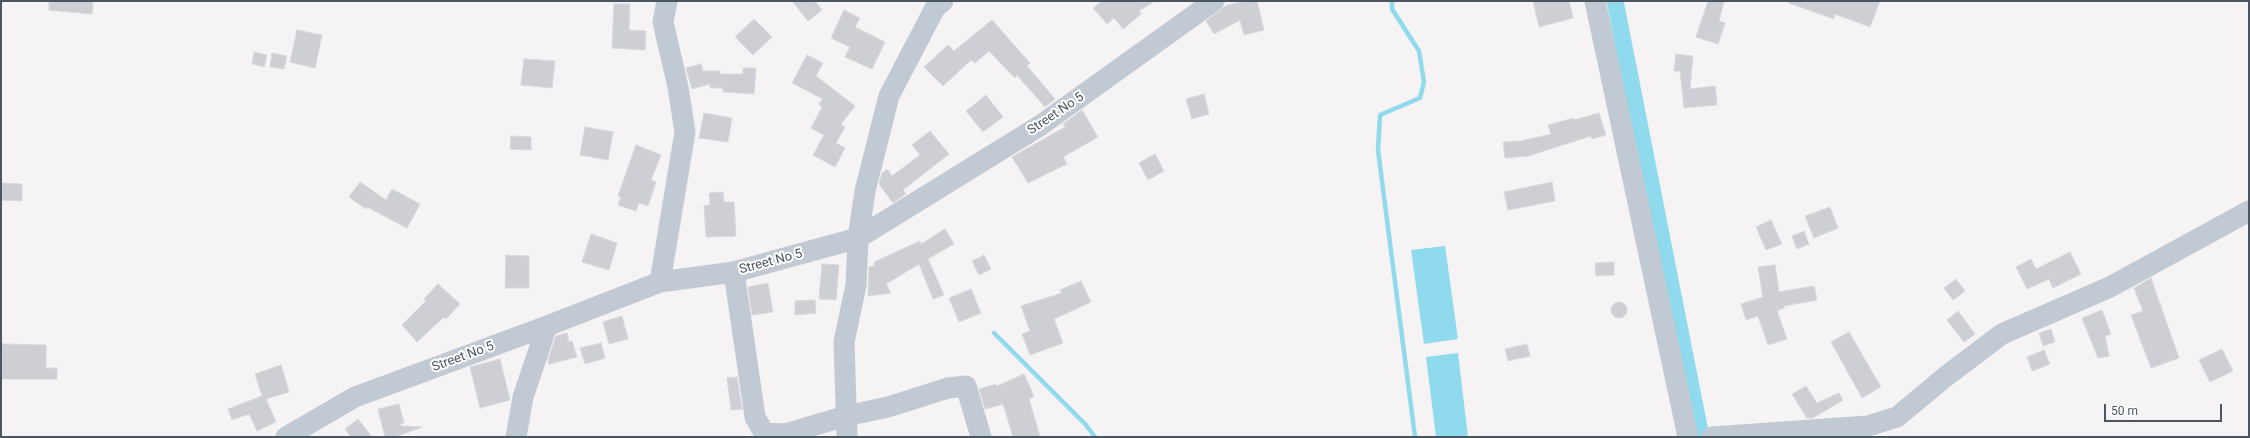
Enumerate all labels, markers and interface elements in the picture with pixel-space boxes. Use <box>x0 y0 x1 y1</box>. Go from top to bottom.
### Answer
street label: Street No 5 <box>1025 89 1087 139</box>
street label: Street No 5 <box>738 246 804 278</box>
street label: Street No 5 <box>430 339 496 375</box>
scale bar <box>2106 396 2224 422</box>
text: 50 m <box>2111 404 2138 418</box>

